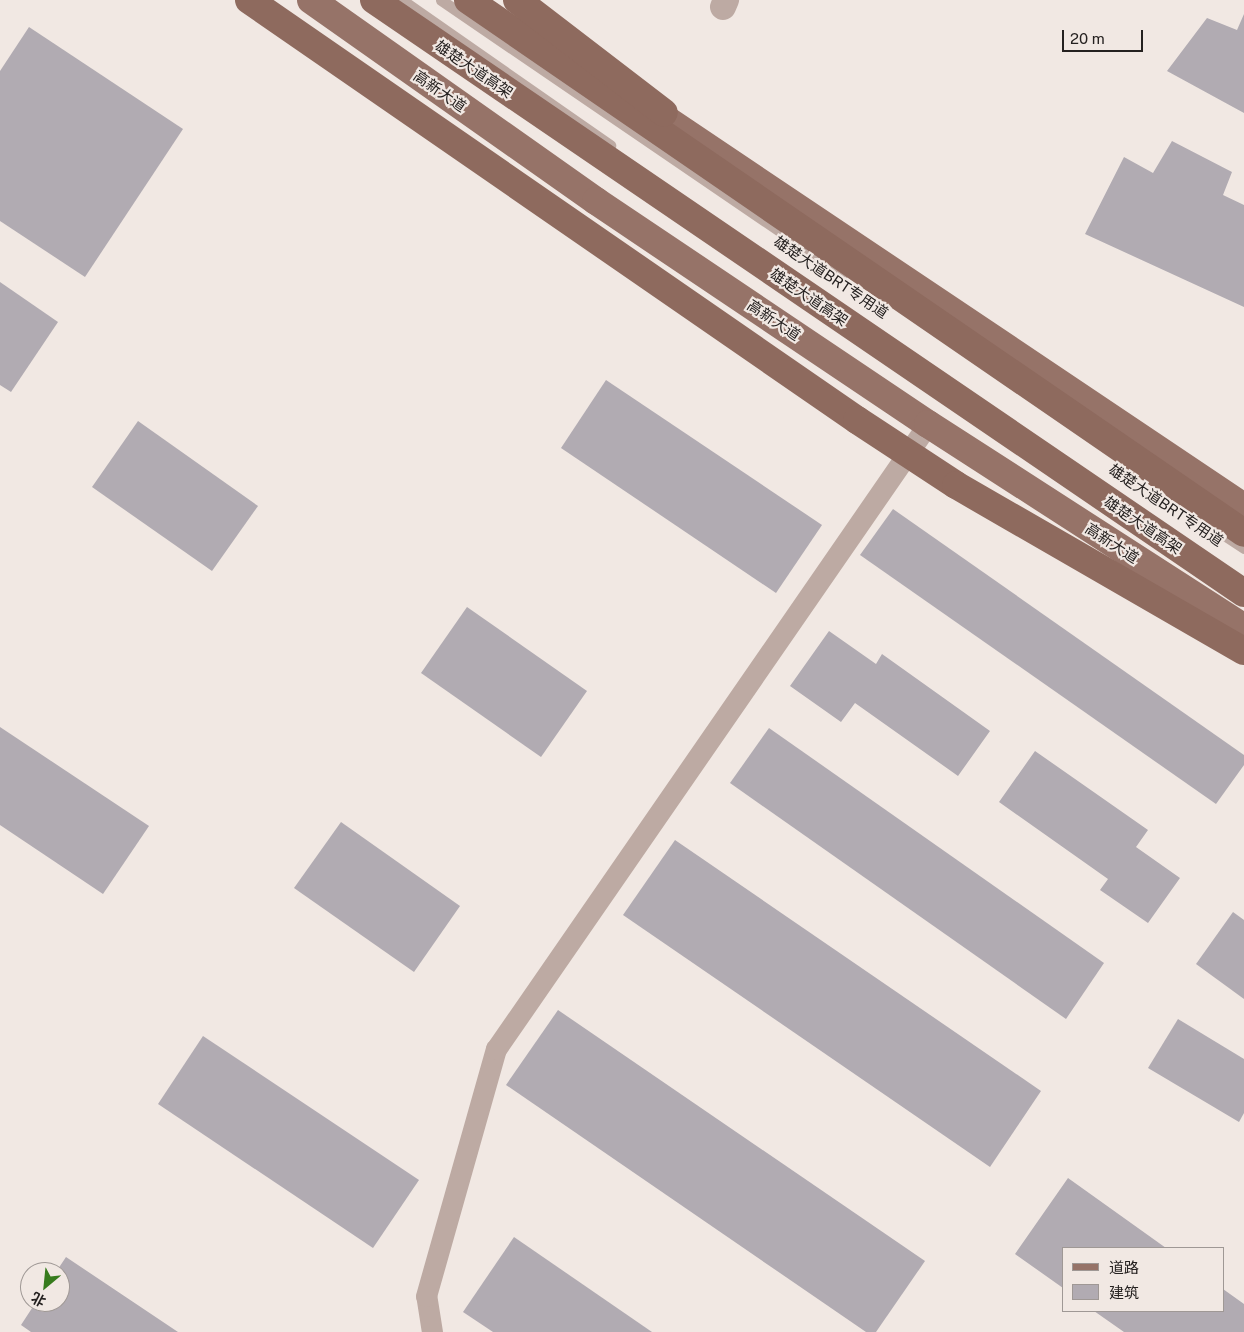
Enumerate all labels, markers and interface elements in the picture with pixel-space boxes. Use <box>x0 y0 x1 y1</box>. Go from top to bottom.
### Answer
scale bar <box>1064 20 1145 52</box>
text: 20 m <box>1070 30 1105 47</box>
street label: 雄楚大道高架 <box>432 36 516 102</box>
street label: 高新大道 <box>410 66 470 116</box>
street label: 雄楚大道BRT专用道 <box>770 232 892 322</box>
street label: 雄楚大道高架 <box>767 264 851 330</box>
street label: 高新大道 <box>744 296 804 344</box>
street label: 雄楚大道BRT专用道 <box>1105 460 1227 550</box>
street label: 雄楚大道高架 <box>1101 492 1185 558</box>
street label: 高新大道 <box>1082 519 1142 567</box>
legend <box>1062 1247 1224 1312</box>
text: 道路 <box>1109 1259 1139 1276</box>
north arrow <box>20 1262 70 1312</box>
text: 建筑 <box>1109 1284 1139 1301</box>
text: 北 <box>28 1289 48 1310</box>

